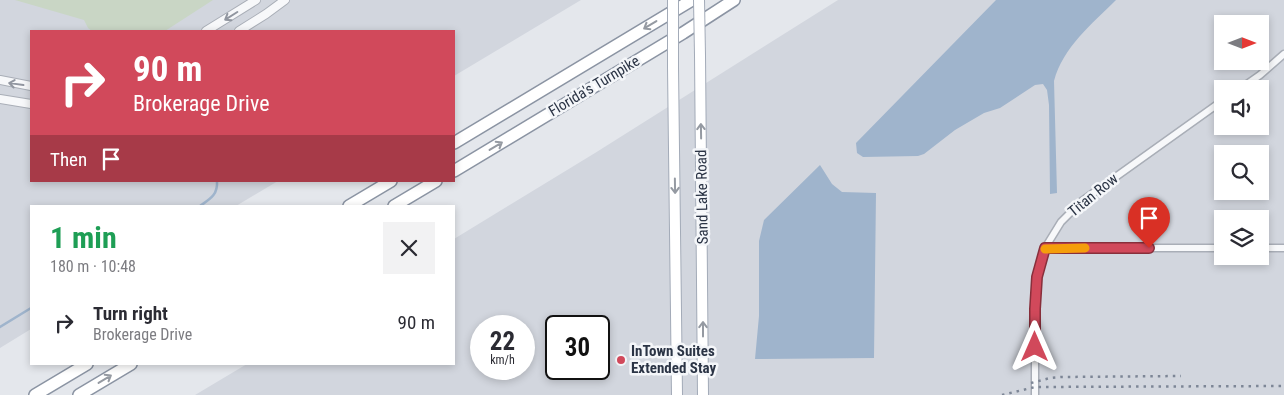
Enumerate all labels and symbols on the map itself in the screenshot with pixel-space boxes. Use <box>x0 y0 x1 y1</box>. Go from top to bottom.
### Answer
one-way arrow <box>224 10 238 21</box>
north arrow <box>1214 15 1269 70</box>
one-way arrow <box>644 21 658 31</box>
street label: Florida's Turnpike <box>545 52 643 120</box>
one-way arrow <box>8 78 24 88</box>
one-way arrow <box>696 124 706 140</box>
one-way arrow <box>488 140 502 150</box>
street label: Sand Lake Road <box>692 150 712 244</box>
street label: Titan Row <box>1064 169 1122 221</box>
one-way arrow <box>670 177 680 193</box>
pin <box>1128 197 1170 248</box>
speed limit sign: 30 <box>545 315 610 380</box>
position arrow <box>1008 320 1060 372</box>
one-way arrow <box>698 321 708 338</box>
place label: InTown Suites Extended Stay <box>631 342 716 377</box>
marker: InTown Suites Extended Stay <box>615 354 627 366</box>
one-way arrow <box>98 374 112 384</box>

